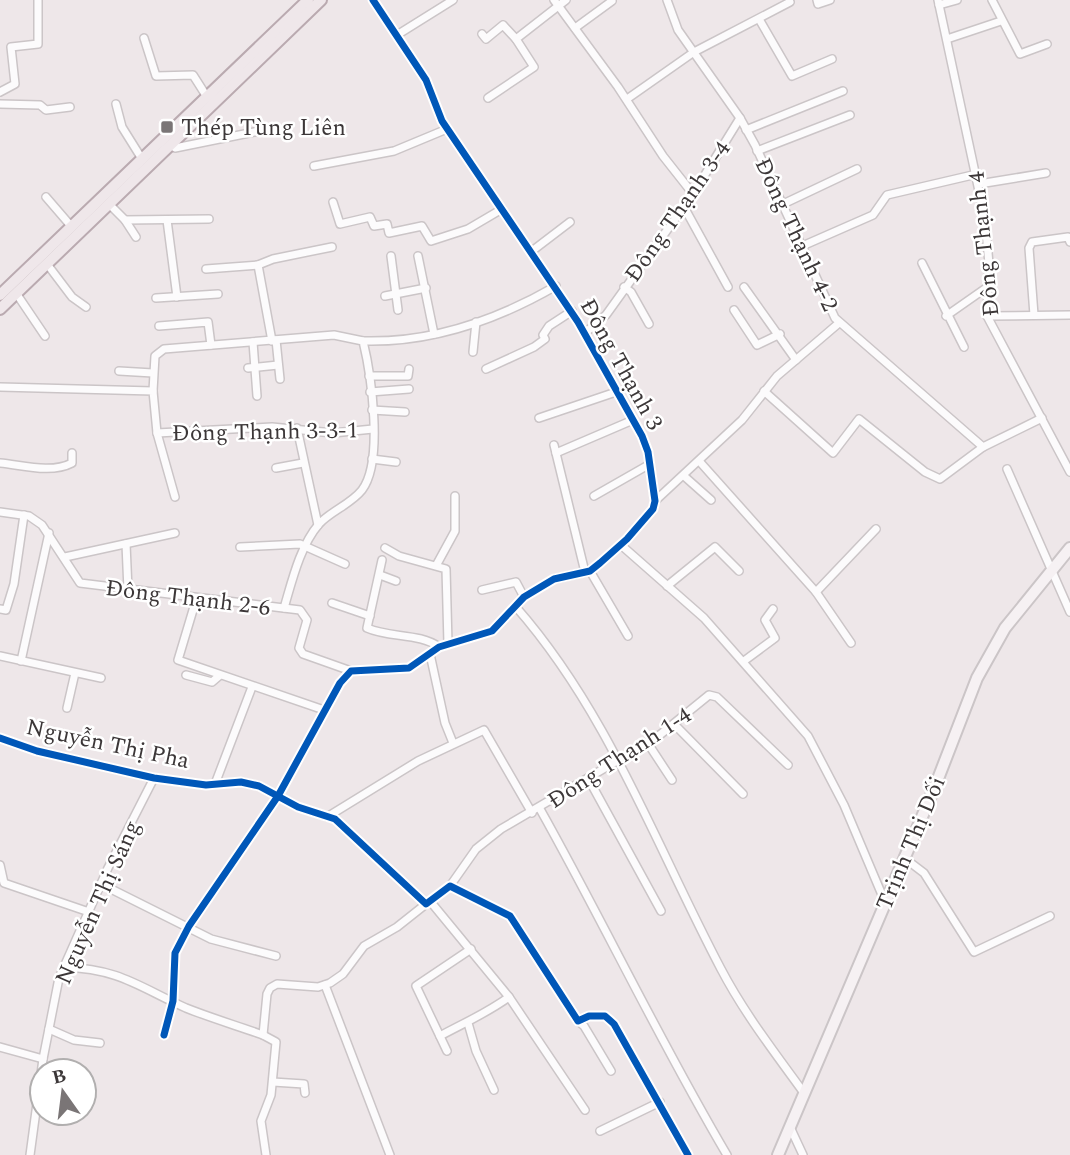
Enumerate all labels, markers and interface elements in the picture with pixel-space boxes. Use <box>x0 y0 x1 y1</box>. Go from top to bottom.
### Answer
place label: Thép Tùng Liên <box>181 111 346 146</box>
marker: Thép Tùng Liên <box>159 119 175 135</box>
street label: Đông Thạnh 3-4 <box>616 133 740 290</box>
street label: Đông Thạnh 4-2 <box>745 152 847 317</box>
street label: Đông Thạnh 4 <box>959 169 1010 318</box>
street label: Đông Thạnh 3 <box>570 292 671 437</box>
street label: Đông Thạnh 3-3-1 <box>172 413 358 452</box>
street label: Đông Thạnh 2-6 <box>103 571 272 626</box>
street label: Đông Thạnh 1-4 <box>541 698 699 818</box>
street label: Nguyễn Thị Pha <box>23 710 193 779</box>
street label: Trịnh Thị Dối <box>867 771 955 916</box>
street label: Nguyễn Thị Sáng <box>46 815 150 990</box>
north arrow <box>28 1057 98 1127</box>
text: B <box>49 1061 69 1093</box>

